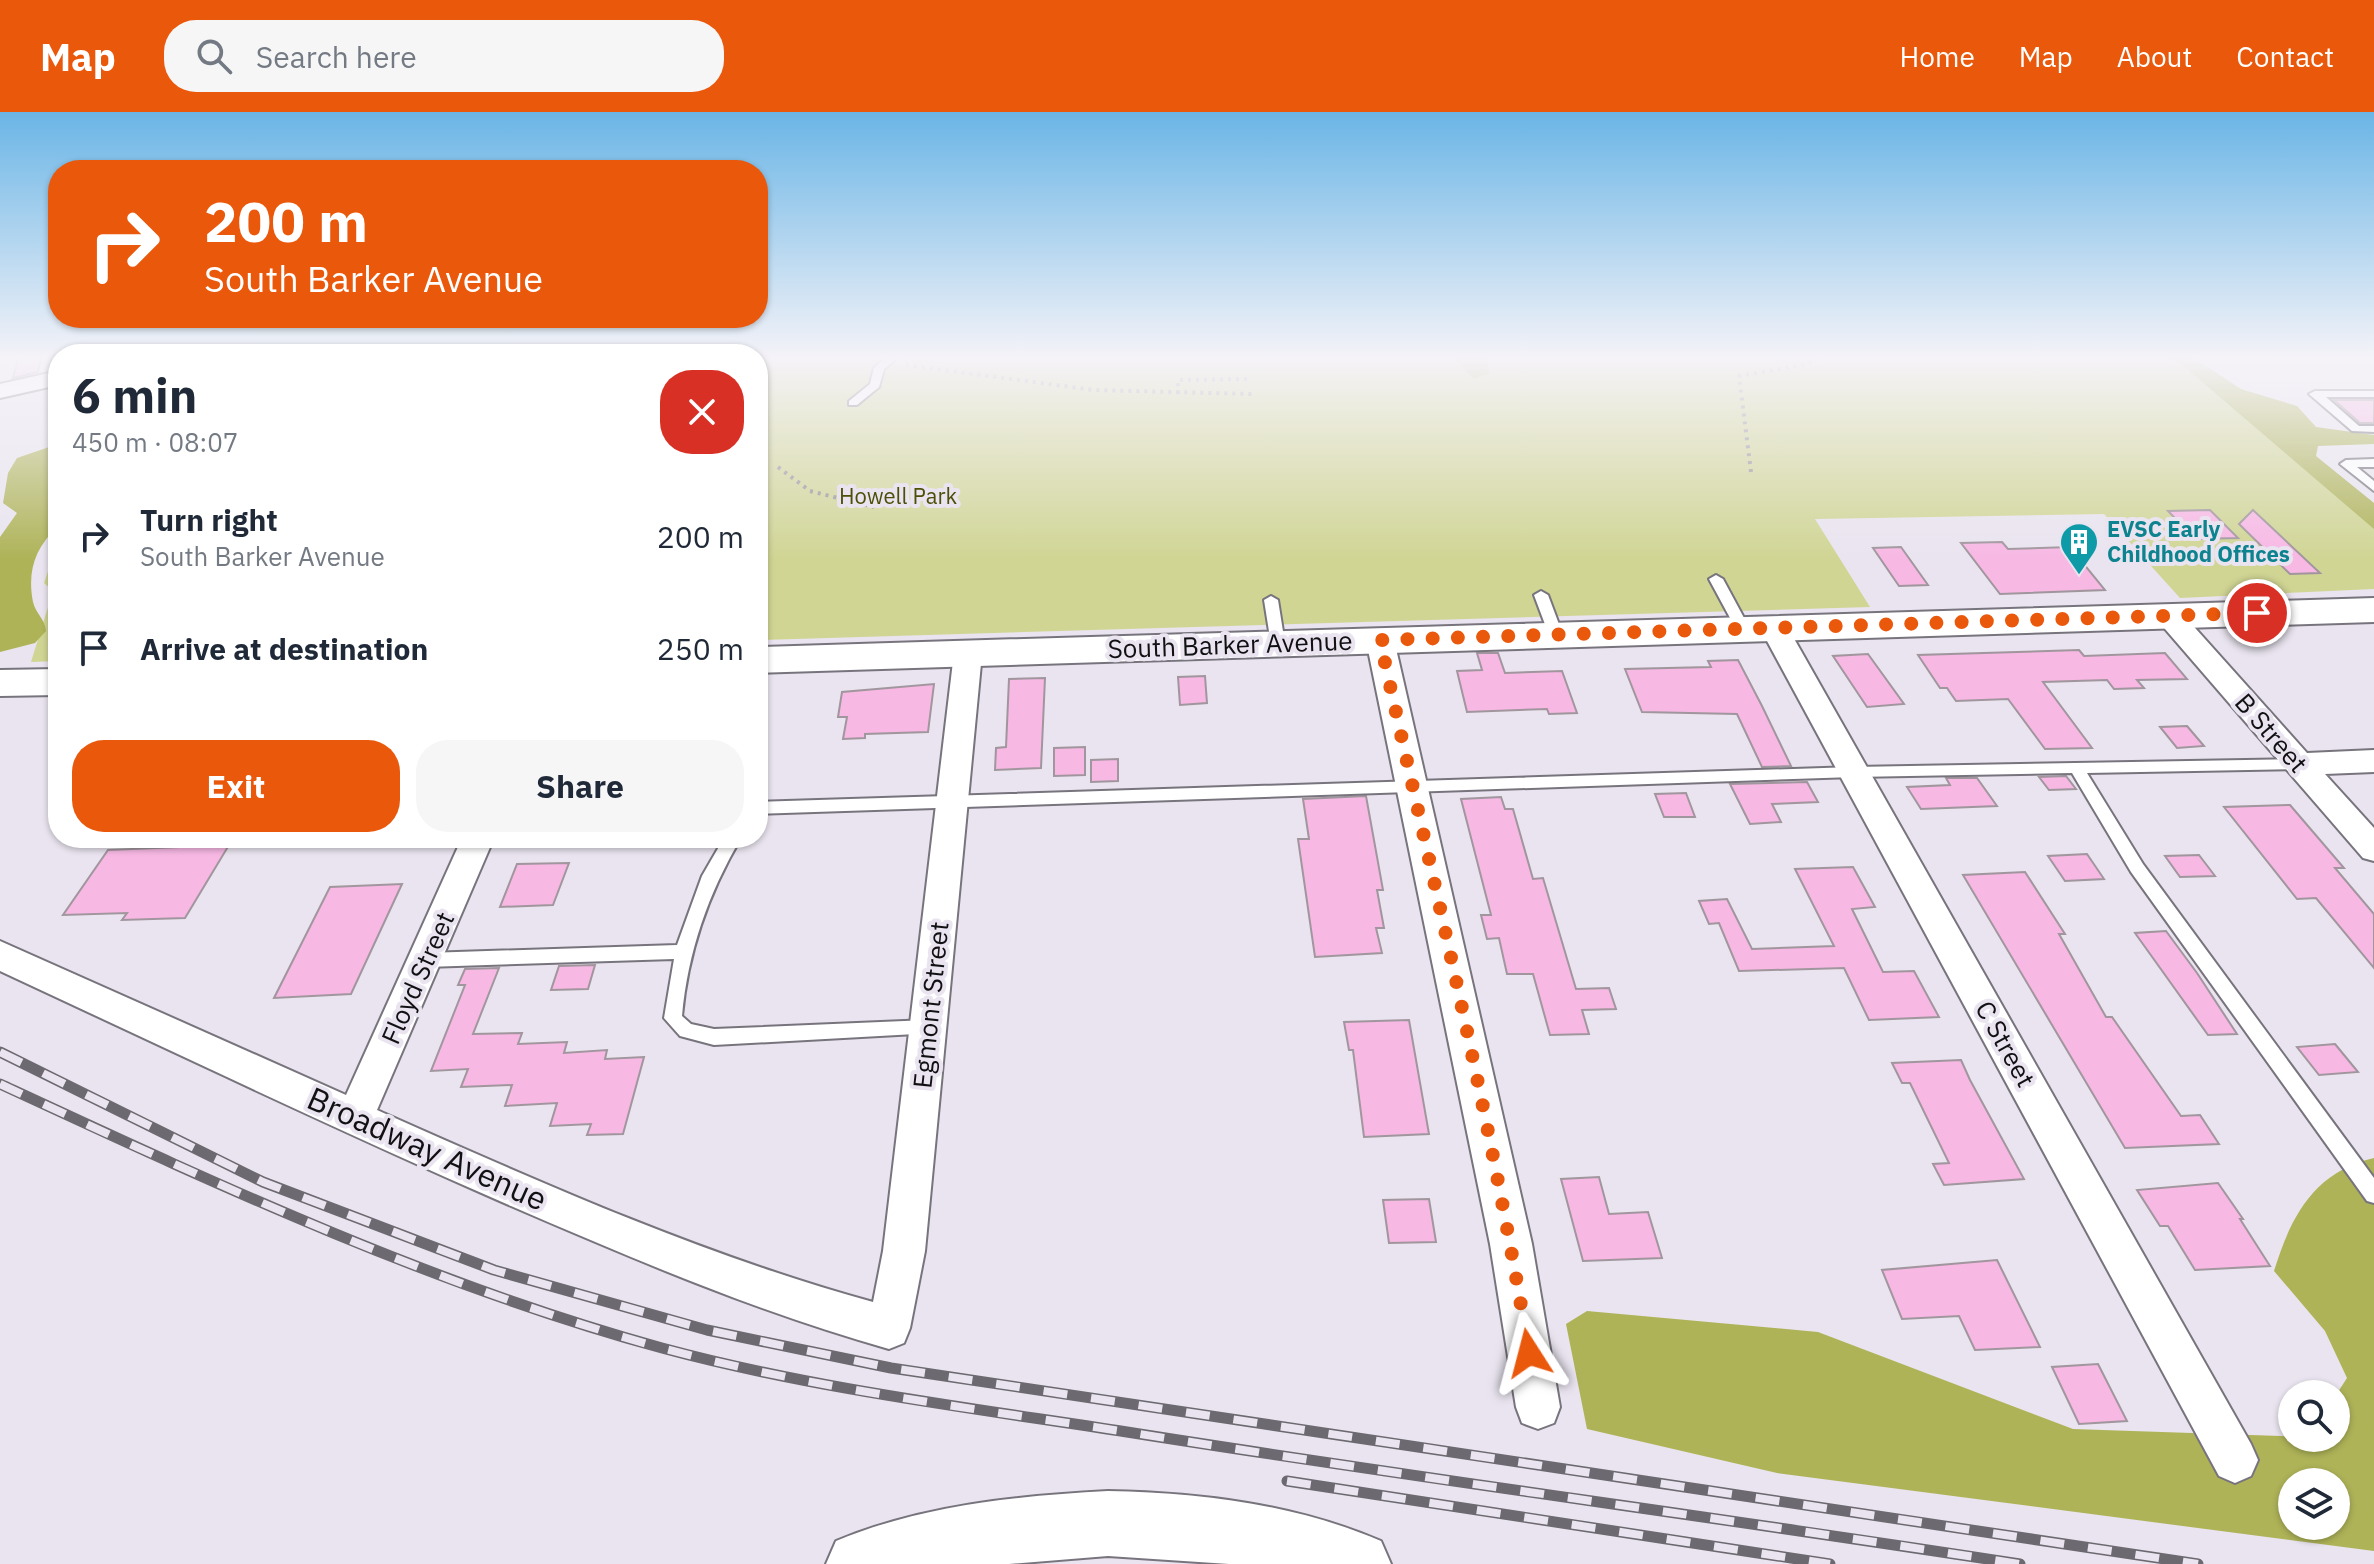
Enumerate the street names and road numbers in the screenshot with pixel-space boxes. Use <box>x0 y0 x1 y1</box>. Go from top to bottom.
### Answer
street label: South Barker Avenue <box>1107 623 1353 665</box>
street label: B Street <box>2228 686 2316 779</box>
street label: Floyd Street <box>373 906 461 1049</box>
street label: Egmont Street <box>904 920 956 1090</box>
street label: C Street <box>1968 994 2043 1093</box>
street label: Broadway Avenue <box>301 1077 554 1220</box>

